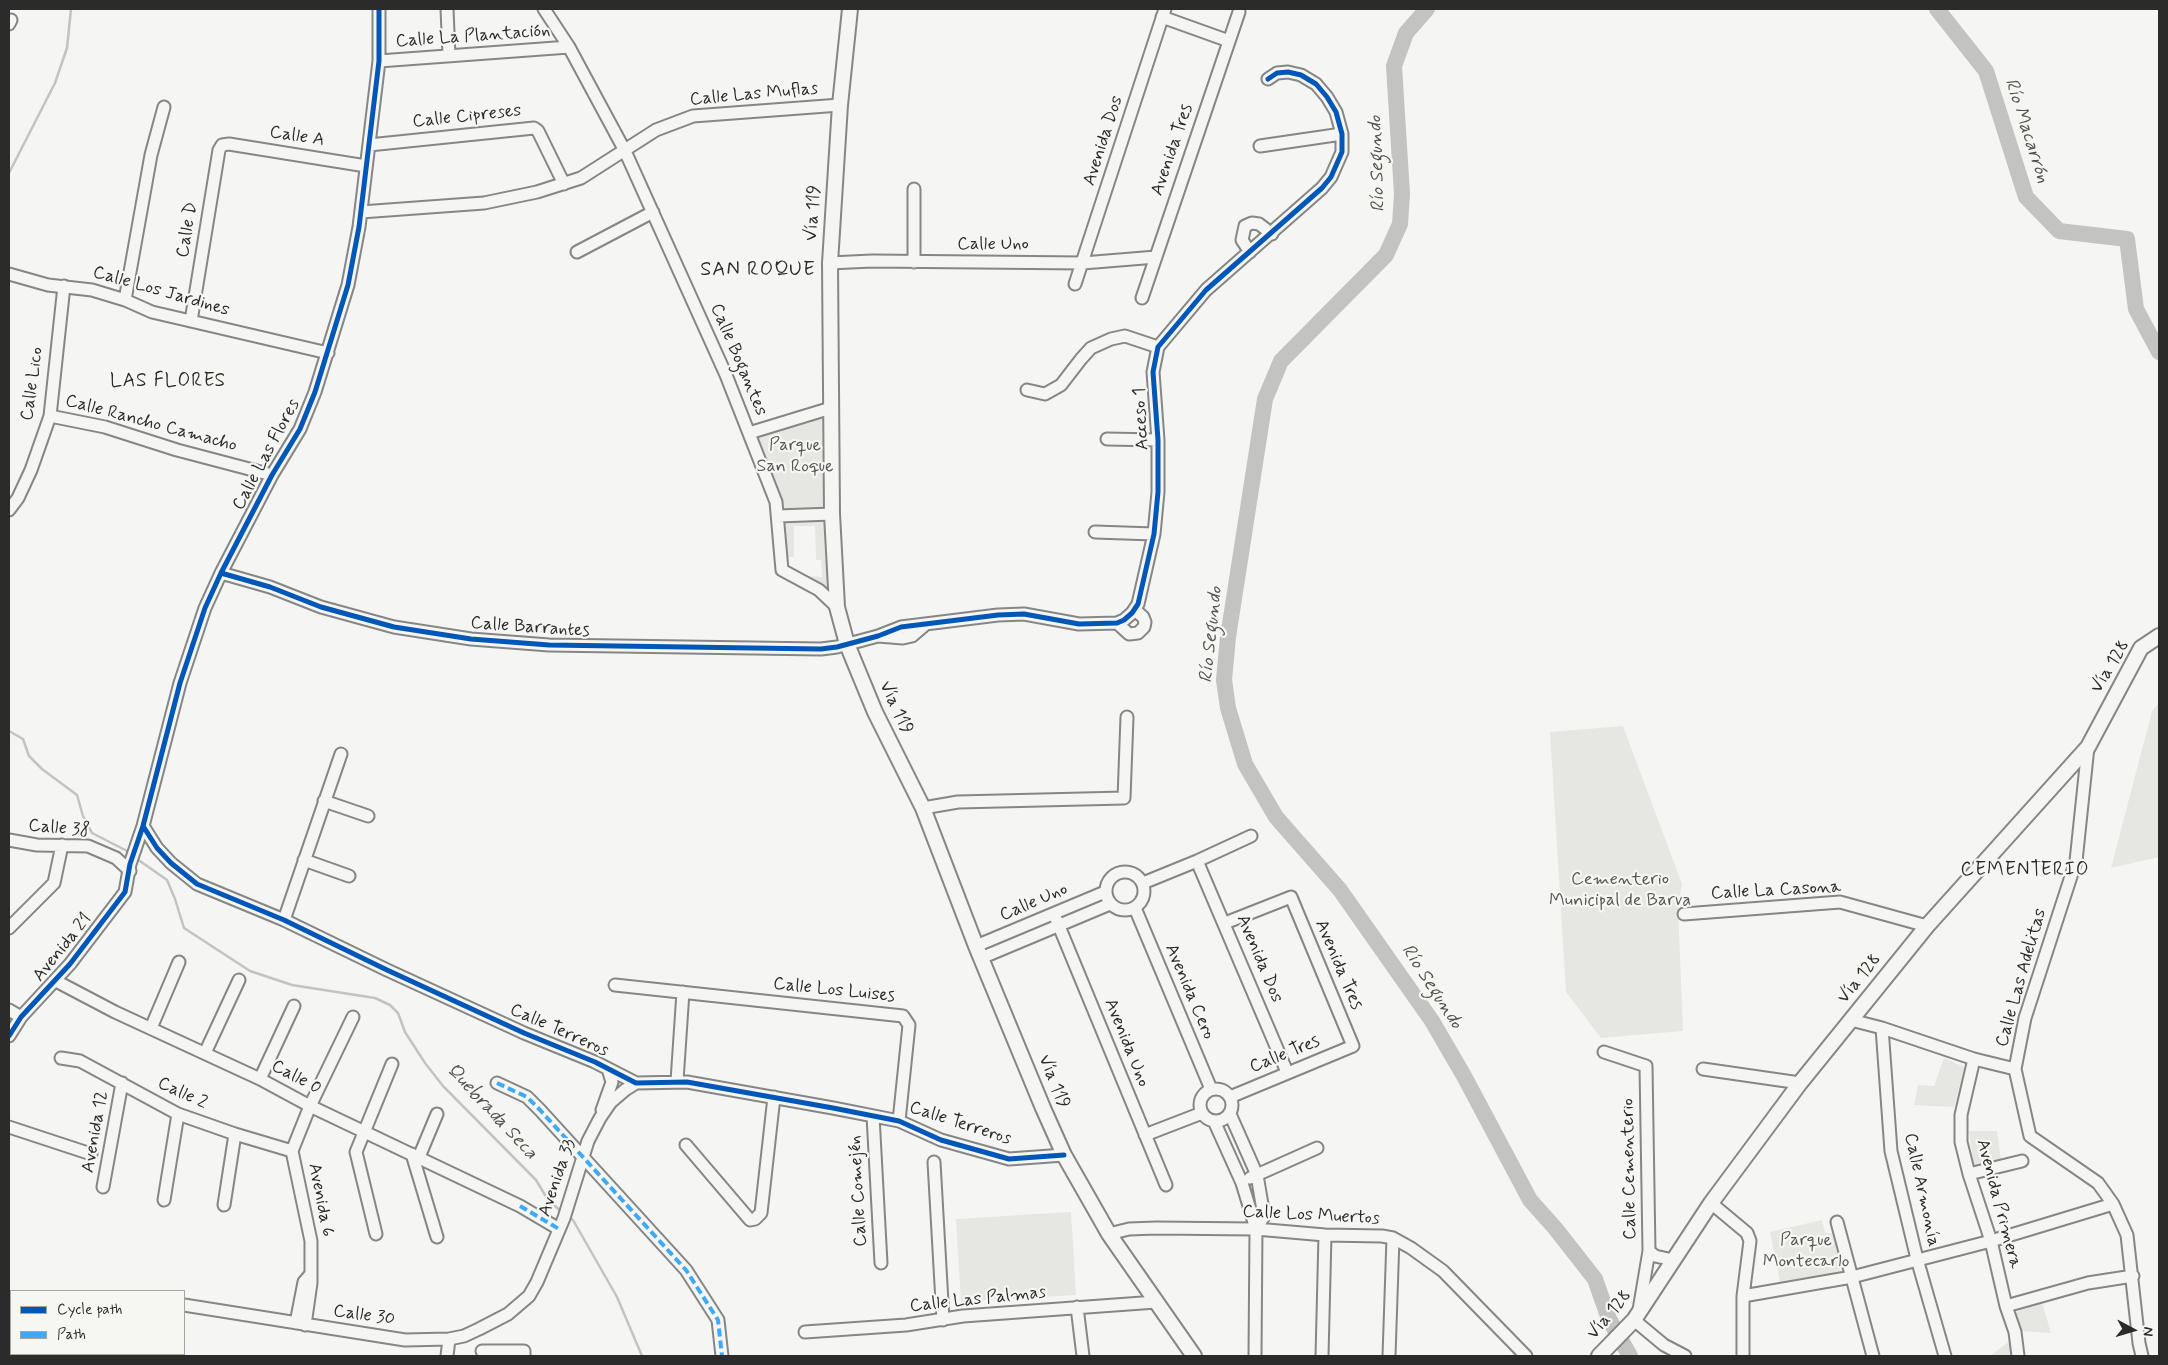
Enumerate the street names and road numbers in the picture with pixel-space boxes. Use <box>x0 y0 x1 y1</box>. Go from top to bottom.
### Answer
street label: Calle La Plantación <box>395 21 551 53</box>
street label: Calle Las Muflas <box>689 79 819 111</box>
street label: Avenida Dos <box>1079 93 1129 189</box>
street label: Calle Cipreses <box>412 101 522 133</box>
street label: Avenida Tres <box>1147 101 1199 199</box>
street label: Calle A <box>268 122 326 152</box>
street label: Vía 119 <box>801 184 827 242</box>
street label: Calle D <box>173 201 203 259</box>
street label: Calle Uno <box>957 234 1029 256</box>
street label: Calle Los Jardines <box>90 262 232 322</box>
street label: Calle Bogantes <box>705 301 771 419</box>
street label: Calle Lico <box>17 346 49 422</box>
street label: Acceso 1 <box>1130 387 1154 451</box>
street label: Calle Rancho Camacho <box>63 391 239 457</box>
street label: Calle Las Flores <box>229 396 305 514</box>
street label: Calle Barrantes <box>470 613 590 643</box>
street label: Vía 128 <box>2087 637 2135 697</box>
street label: Vía 119 <box>873 678 917 738</box>
street label: Calle 38 <box>27 816 91 842</box>
street label: Calle La Casona <box>1710 877 1842 905</box>
street label: Calle Uno <box>997 879 1071 927</box>
street label: Calle Las Adelitas <box>1992 906 2052 1050</box>
street label: Avenida 21 <box>29 909 97 987</box>
street label: Avenida Dos <box>1231 912 1287 1006</box>
street label: Avenida Tres <box>1309 917 1367 1013</box>
street label: Avenida Cero <box>1159 941 1219 1043</box>
street label: Vía 128 <box>1833 950 1887 1008</box>
street label: Calle Los Luises <box>772 974 896 1008</box>
street label: Avenida Uno <box>1098 996 1154 1090</box>
street label: Calle Terreros <box>506 1000 612 1062</box>
street label: Calle Tres <box>1247 1031 1323 1079</box>
street label: Vía 119 <box>1033 1052 1073 1112</box>
street label: Calle 0 <box>267 1056 325 1100</box>
street label: Calle 2 <box>154 1073 210 1115</box>
street label: Avenida 12 <box>78 1089 114 1175</box>
street label: Calle Terreros <box>906 1097 1014 1151</box>
street label: Calle Cementerio <box>1618 1098 1642 1240</box>
street label: Calle Armonía <box>1898 1131 1944 1249</box>
street label: Calle Comején <box>845 1135 873 1247</box>
street label: Avenida 33 <box>535 1136 581 1220</box>
street label: Avenida Primera <box>1970 1137 2026 1271</box>
street label: Avenida 6 <box>302 1161 338 1239</box>
street label: Calle Los Muertos <box>1242 1202 1380 1230</box>
street label: Calle Las Palmas <box>909 1282 1047 1318</box>
street label: Vía 128 <box>1583 1286 1637 1344</box>
street label: Calle 30 <box>332 1301 396 1331</box>

